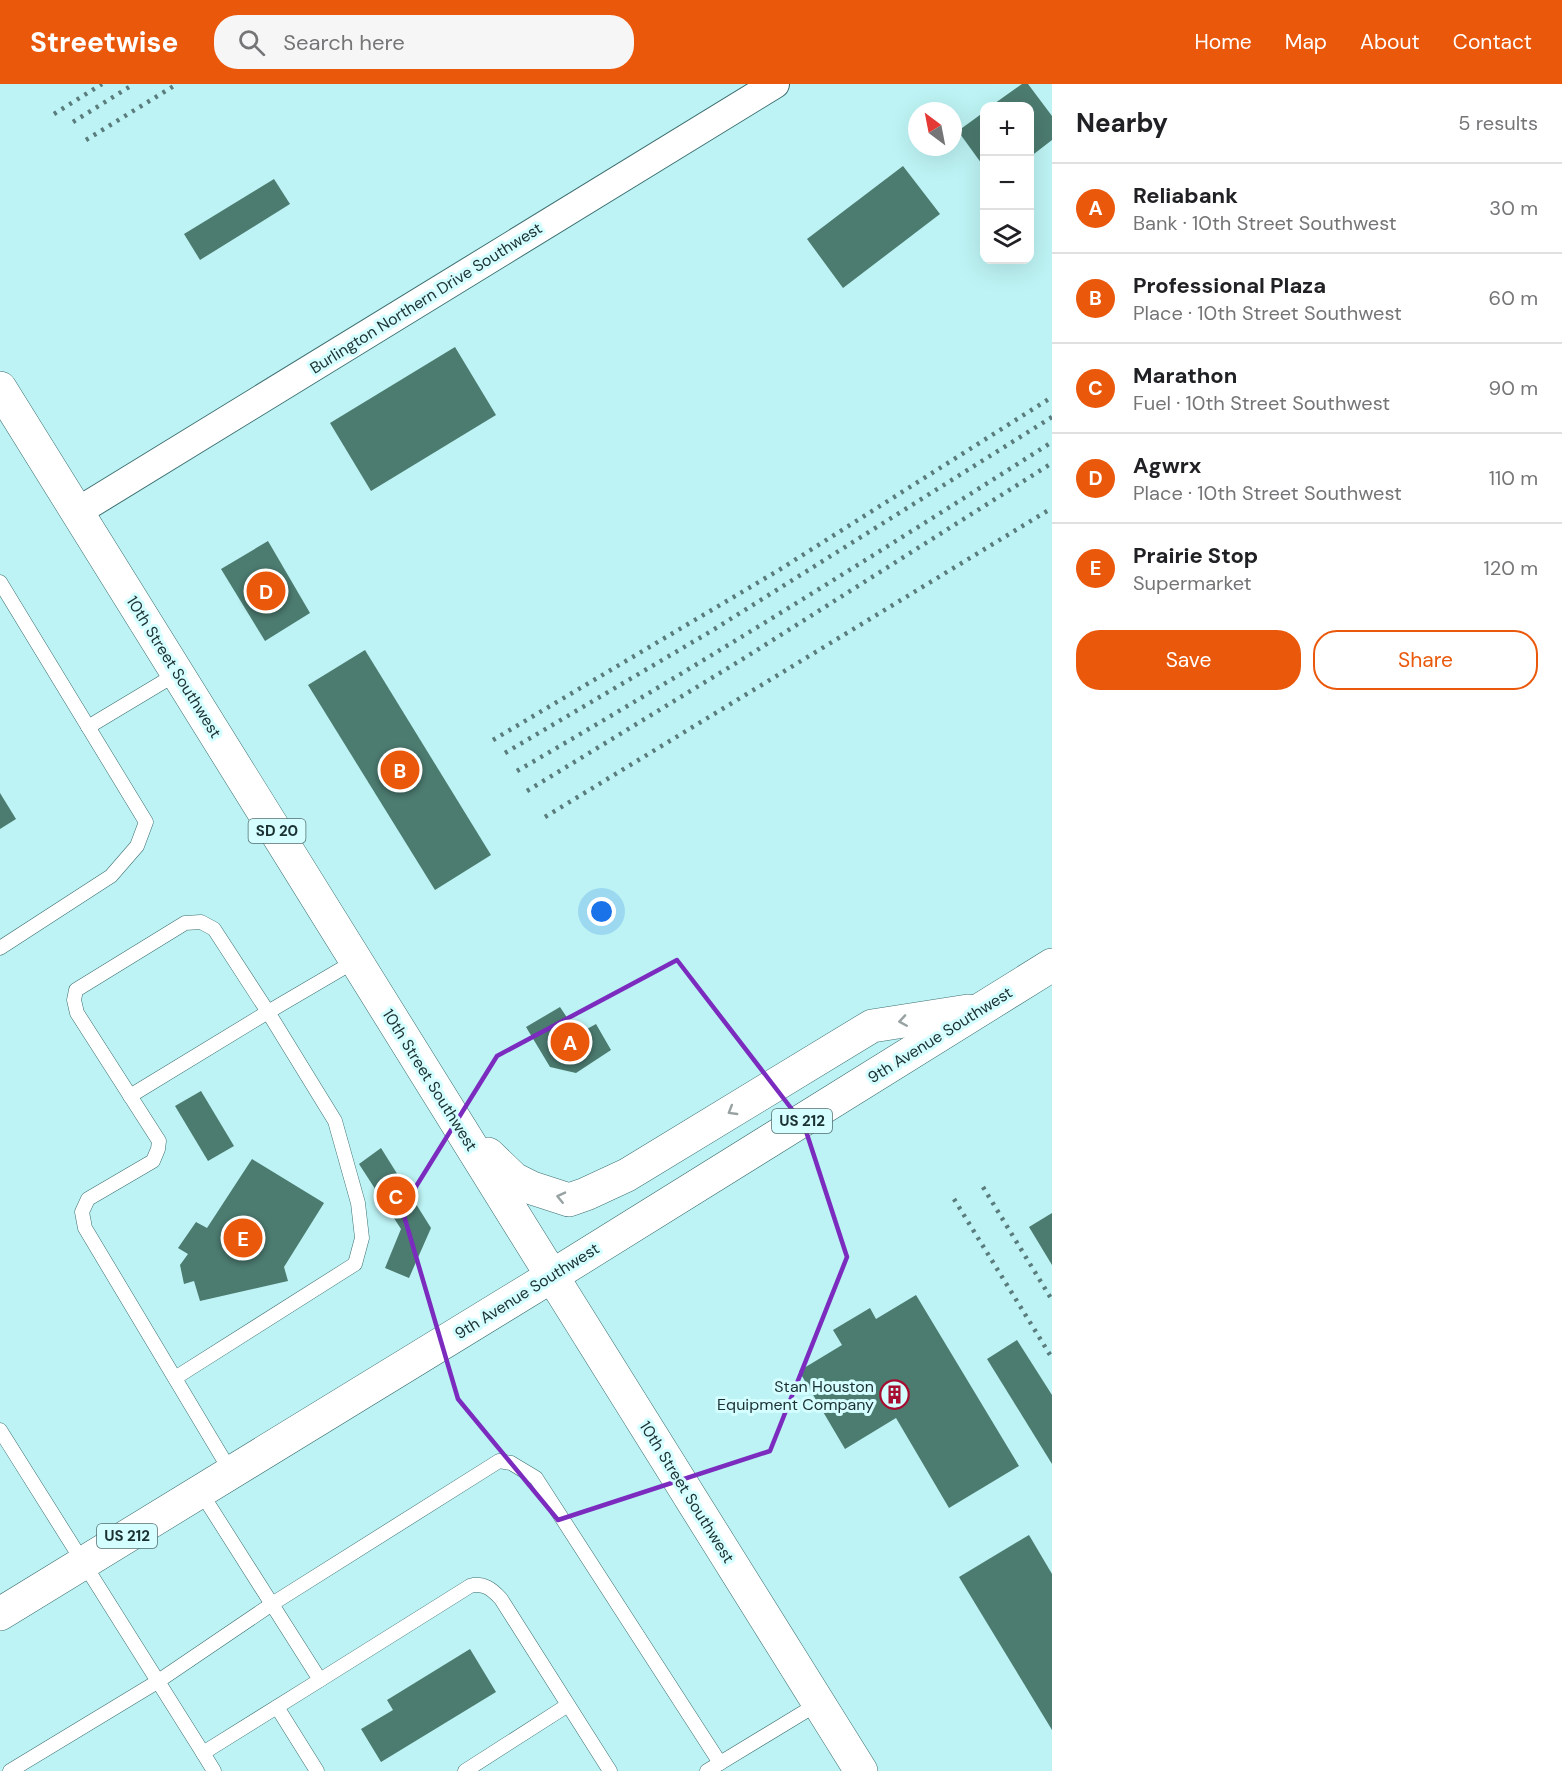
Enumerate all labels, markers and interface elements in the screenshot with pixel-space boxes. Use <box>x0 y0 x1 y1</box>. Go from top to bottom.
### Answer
search box <box>214 15 634 69</box>
text: Streetwise <box>30 24 178 61</box>
icon: search <box>235 26 268 59</box>
text: Search here <box>283 28 405 57</box>
text: Home <box>1194 28 1252 56</box>
text: Map <box>1285 28 1327 56</box>
text: About <box>1360 28 1420 56</box>
text: Contact <box>1453 28 1532 56</box>
north arrow <box>908 102 962 156</box>
map controls <box>980 102 1034 264</box>
button: + <box>980 102 1034 156</box>
text: Nearby <box>1076 106 1168 140</box>
text: 5 results <box>1458 110 1538 136</box>
button: − <box>980 156 1034 210</box>
text: Reliabank <box>1133 181 1238 210</box>
text: A <box>1088 195 1103 221</box>
text: 30 m <box>1489 195 1538 221</box>
button: layers <box>980 210 1034 264</box>
text: Bank · 10th Street Southwest <box>1133 210 1397 236</box>
street label: Burlington Northern Drive Southwest <box>306 218 546 378</box>
text: Professional Plaza <box>1133 271 1326 300</box>
text: B <box>1089 285 1102 311</box>
text: 60 m <box>1489 285 1538 311</box>
text: Place · 10th Street Southwest <box>1133 300 1402 326</box>
text: Marathon <box>1133 361 1237 390</box>
text: C <box>1088 375 1103 401</box>
text: 90 m <box>1489 375 1538 401</box>
text: Fuel · 10th Street Southwest <box>1133 390 1390 416</box>
text: Agwrx <box>1133 451 1201 480</box>
text: D <box>1088 465 1103 491</box>
text: 110 m <box>1489 465 1538 491</box>
text: Place · 10th Street Southwest <box>1133 480 1402 506</box>
text: Prairie Stop <box>1133 541 1258 570</box>
text: E <box>1090 555 1101 581</box>
text: 120 m <box>1484 555 1538 581</box>
pin: D <box>246 568 286 614</box>
text: Supermarket <box>1133 570 1252 596</box>
street label: 10th Street Southwest <box>122 592 226 742</box>
button: Save <box>1076 630 1301 690</box>
button: Share <box>1313 630 1538 690</box>
pin: B <box>380 748 420 792</box>
road number: SD 20 <box>248 819 306 843</box>
your location <box>587 897 616 926</box>
street label: 9th Avenue Southwest <box>864 982 1016 1088</box>
street label: 10th Street Southwest <box>378 1005 482 1155</box>
one-way arrow <box>899 1014 909 1027</box>
pin: A <box>550 1020 590 1064</box>
one-way arrow <box>728 1103 738 1115</box>
road number: US 212 <box>772 1109 832 1133</box>
pin: C <box>376 1174 416 1218</box>
one-way arrow <box>556 1191 566 1204</box>
pin: E <box>224 1216 262 1260</box>
street label: 9th Avenue Southwest <box>451 1238 603 1344</box>
place label: Stan Houston Equipment Company <box>717 1376 874 1415</box>
building icon: Stan Houston Equipment Company <box>879 1379 911 1411</box>
street label: 10th Street Southwest <box>635 1417 739 1567</box>
road number: US 212 <box>97 1524 157 1548</box>

